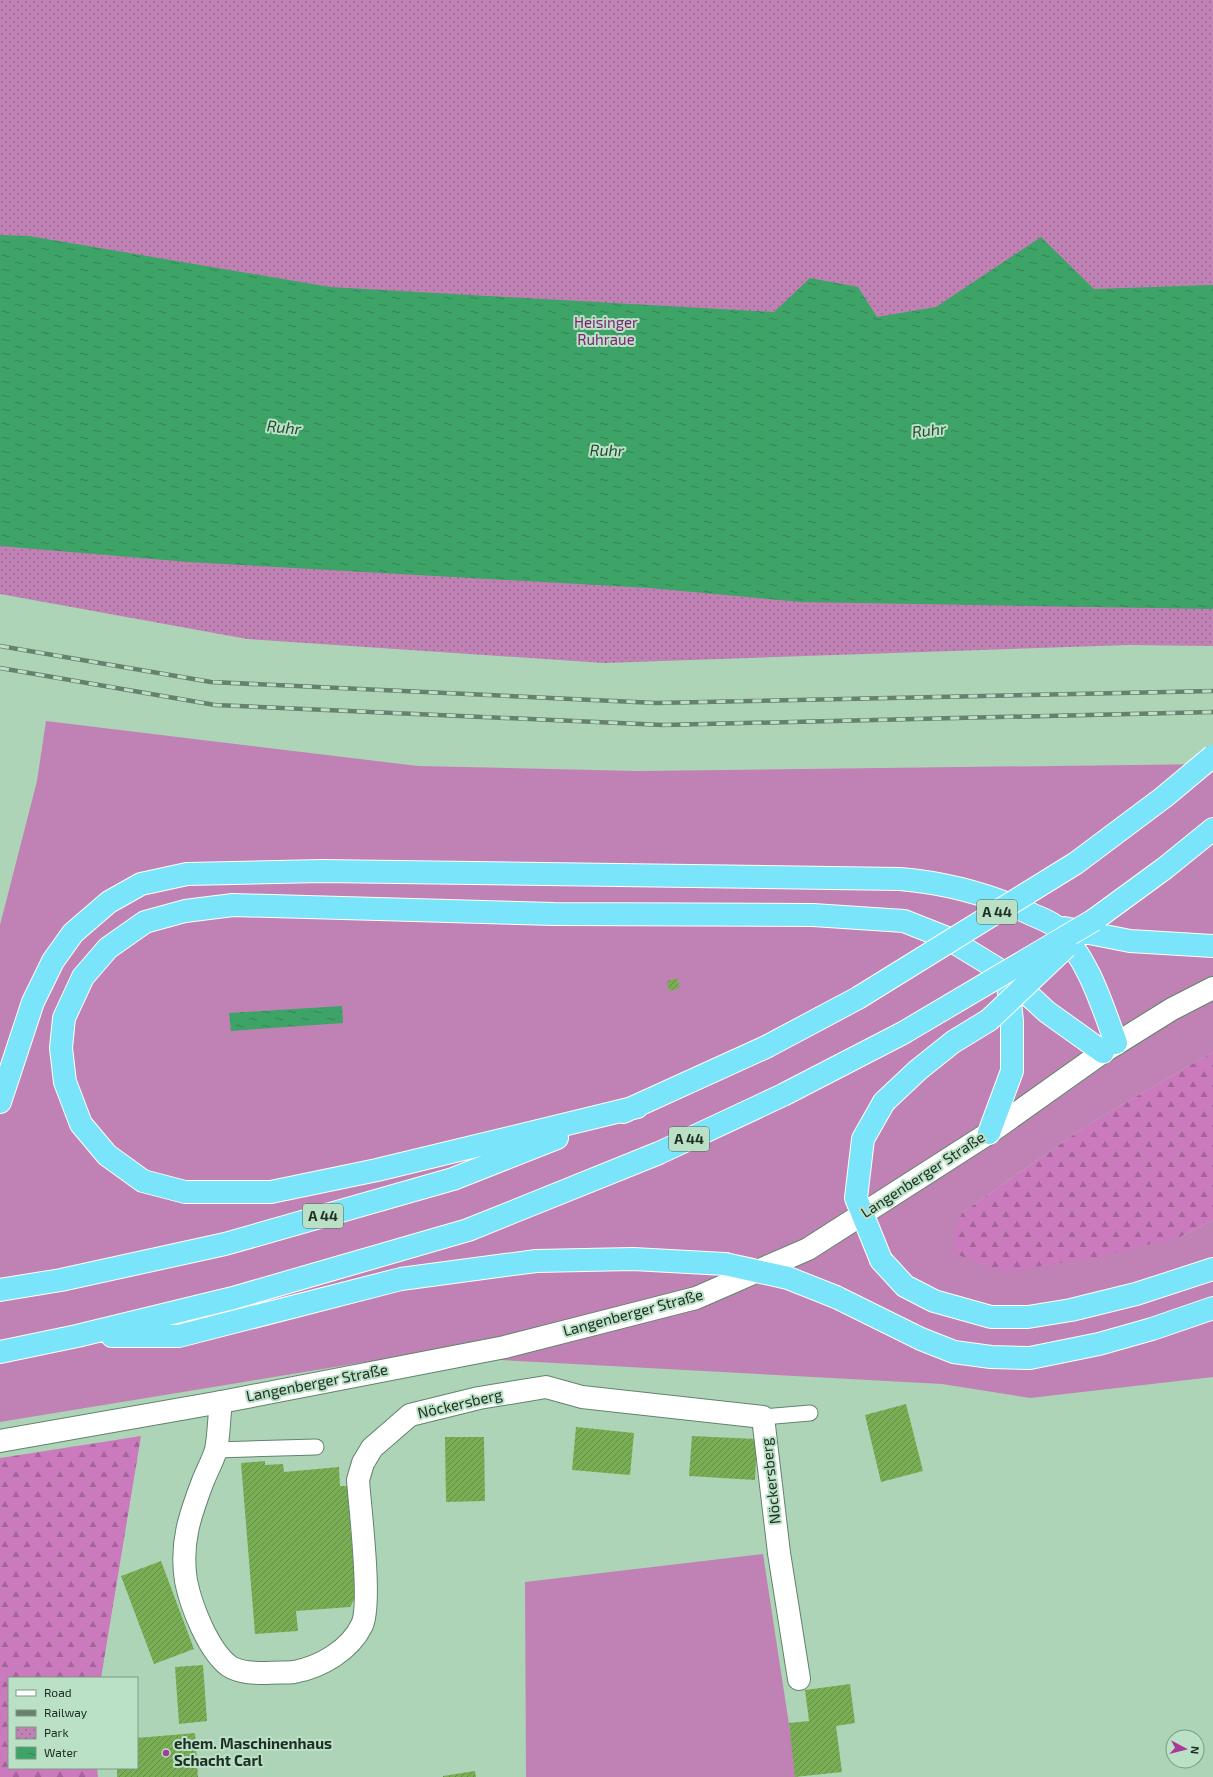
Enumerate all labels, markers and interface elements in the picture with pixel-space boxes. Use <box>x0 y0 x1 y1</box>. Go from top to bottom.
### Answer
park label: Heisinger Ruhraue <box>574 313 638 348</box>
water label: Ruhr <box>266 415 303 438</box>
water label: Ruhr <box>911 418 948 441</box>
water label: Ruhr <box>590 440 625 459</box>
road number: A 44 <box>977 900 1017 924</box>
road number: A 44 <box>669 1127 709 1151</box>
street label: Langenberger Straße <box>857 1127 988 1221</box>
road number: A 44 <box>303 1204 343 1228</box>
street label: Langenberger Straße <box>561 1285 705 1339</box>
street label: Langenberger Straße <box>244 1359 389 1405</box>
street label: Nöckersberg <box>416 1384 505 1422</box>
street label: Nöckersberg <box>756 1437 783 1525</box>
legend <box>8 1677 138 1769</box>
text: Road <box>44 1685 72 1699</box>
text: Railway <box>44 1705 88 1719</box>
text: Park <box>44 1725 69 1739</box>
north arrow <box>1165 1729 1205 1769</box>
place label: ehem. Maschinenhaus Schacht Carl <box>174 1734 332 1769</box>
text: Water <box>44 1745 78 1759</box>
text: N <box>1188 1746 1202 1755</box>
marker: ehem. Maschinenhaus Schacht Carl <box>161 1748 171 1758</box>

